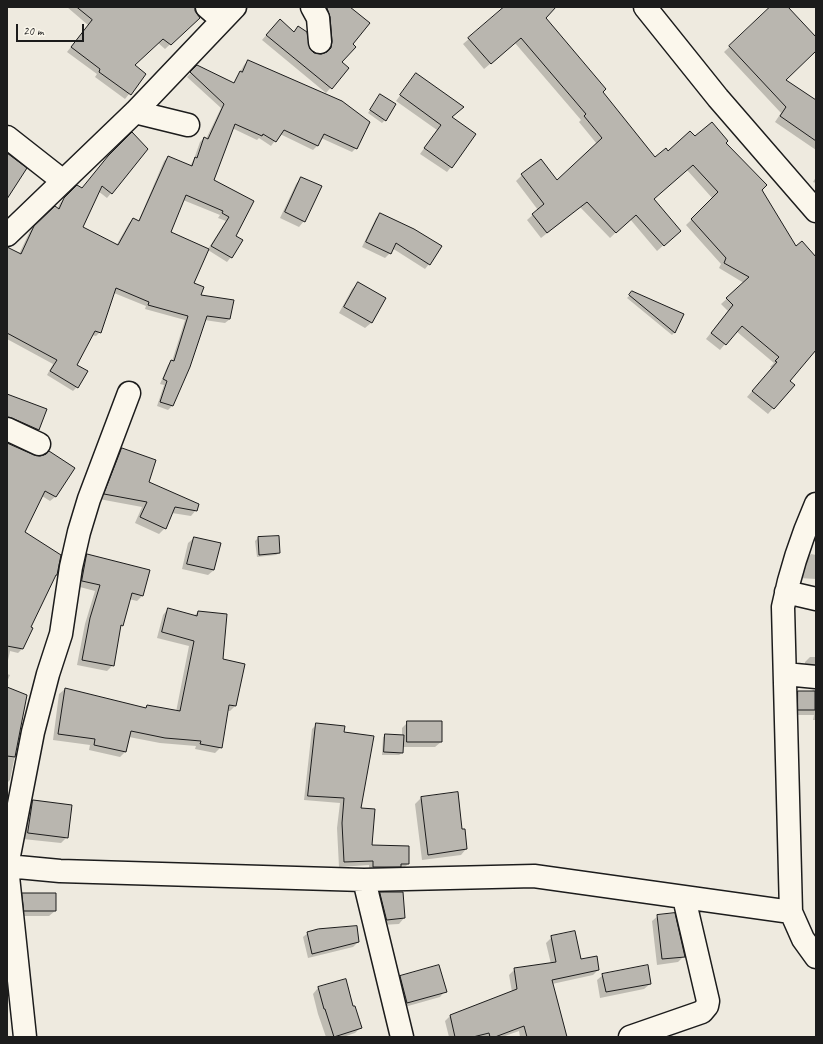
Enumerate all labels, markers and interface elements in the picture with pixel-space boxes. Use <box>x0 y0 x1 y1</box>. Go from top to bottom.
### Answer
scale bar <box>18 16 86 42</box>
text: 20 m <box>23 23 43 39</box>

